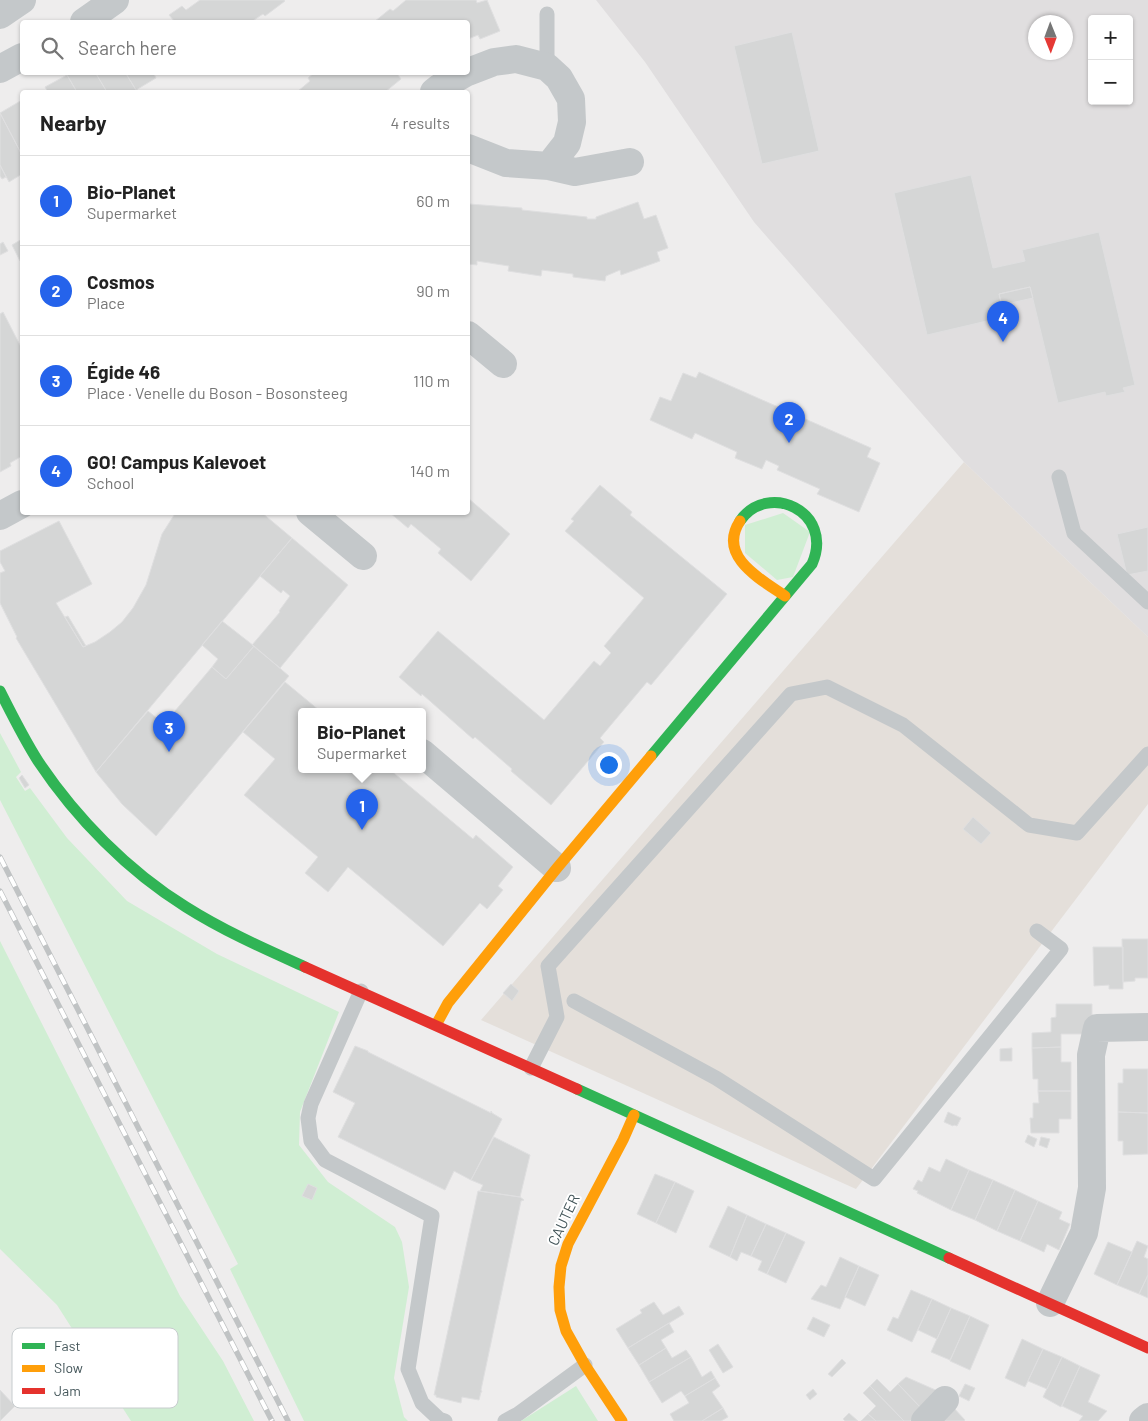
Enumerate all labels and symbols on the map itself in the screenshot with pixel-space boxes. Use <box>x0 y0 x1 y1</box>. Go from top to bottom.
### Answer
north arrow <box>1028 15 1073 60</box>
pin: 4 <box>987 301 1019 342</box>
pin: 2 <box>773 402 805 443</box>
pin: 3 <box>153 711 185 752</box>
your location <box>596 752 622 778</box>
pin: 1 <box>346 789 378 830</box>
street label: CAUTER <box>543 1191 583 1248</box>
legend <box>12 1328 178 1408</box>
text: Fast <box>54 1337 80 1354</box>
text: Slow <box>54 1359 83 1376</box>
text: Jam <box>54 1382 81 1399</box>

